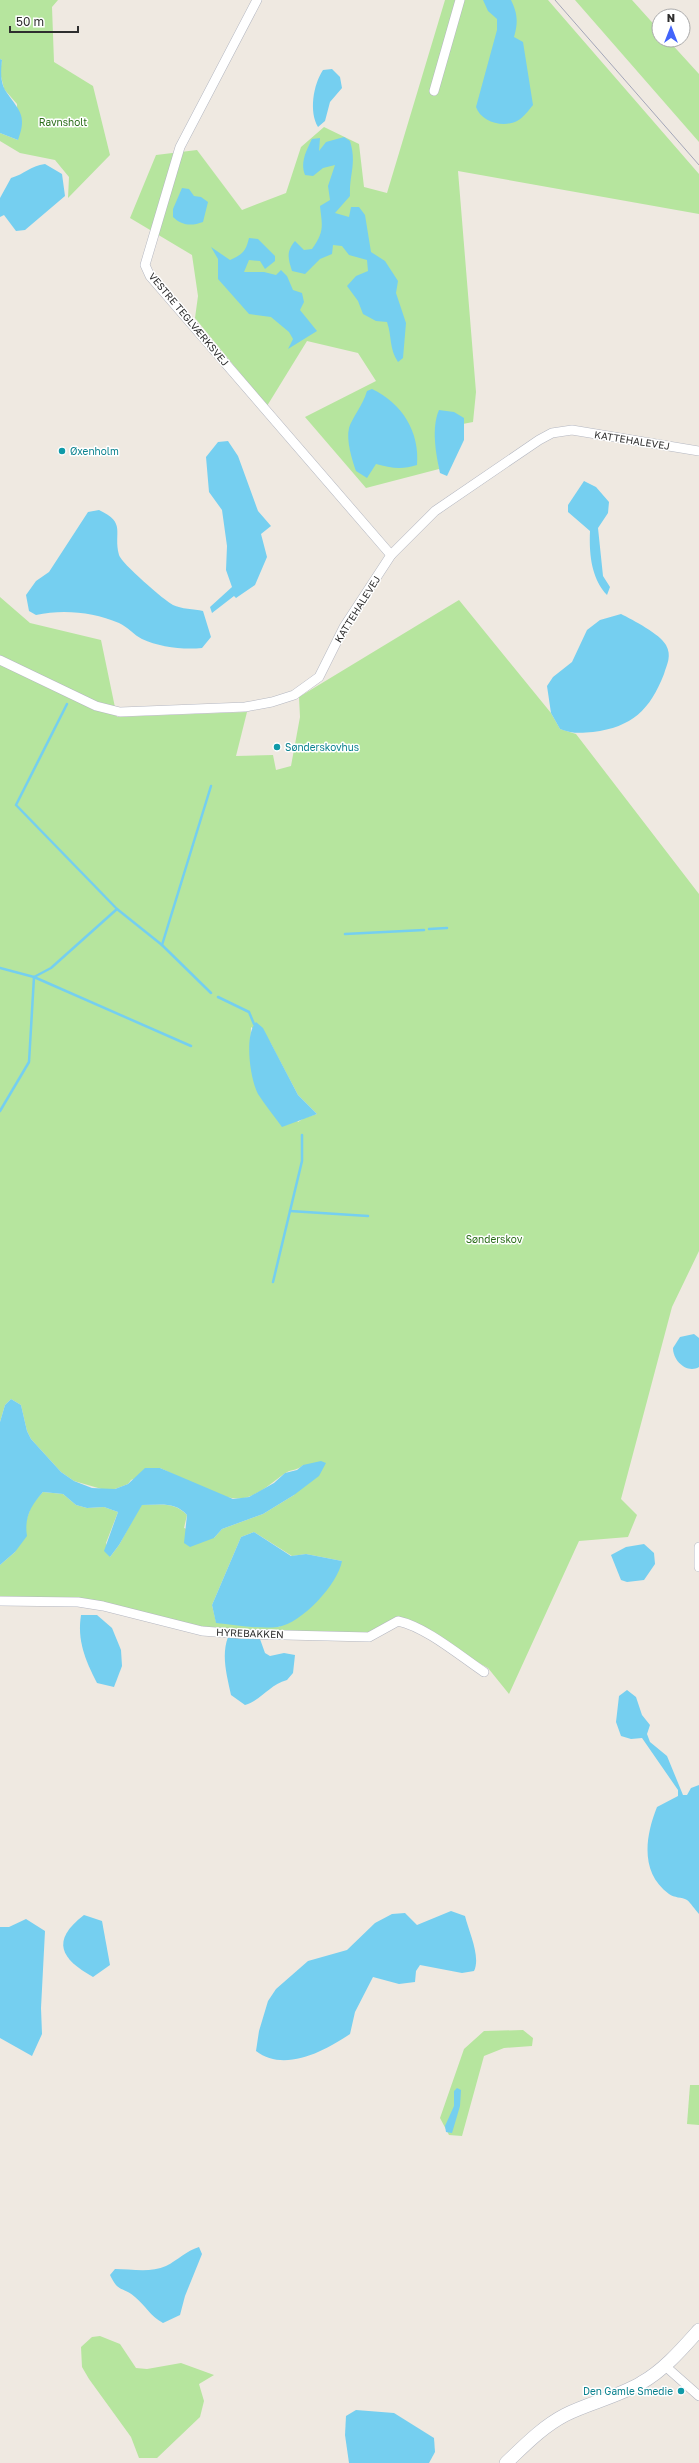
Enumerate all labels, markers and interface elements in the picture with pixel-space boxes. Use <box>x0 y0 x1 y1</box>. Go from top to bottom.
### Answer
scale bar <box>10 8 78 34</box>
north arrow <box>651 8 691 48</box>
text: N <box>667 11 675 24</box>
text: 50 m <box>16 14 44 29</box>
park label: Ravnsholt <box>39 116 87 128</box>
street label: VESTRE TEGLVÆRKSVEJ <box>147 270 231 368</box>
street label: KATTEHALEVEJ <box>593 428 671 452</box>
place label: Øxenholm <box>70 445 119 457</box>
marker: Øxenholm <box>57 446 67 456</box>
street label: KATTEHALEVEJ <box>332 573 382 645</box>
place label: Sønderskovhus <box>285 741 359 753</box>
marker: Sønderskovhus <box>272 742 282 752</box>
park label: Sønderskov <box>466 1233 523 1245</box>
street label: HYREBAKKEN <box>216 1626 284 1640</box>
place label: Den Gamle Smedie <box>583 2385 673 2397</box>
marker: Den Gamle Smedie <box>676 2386 686 2396</box>

